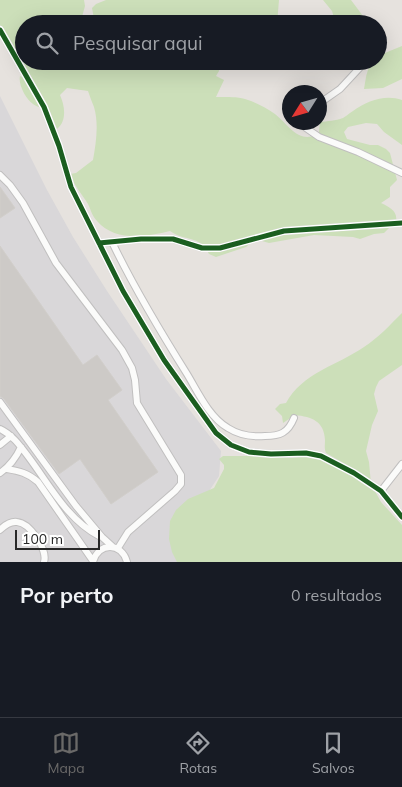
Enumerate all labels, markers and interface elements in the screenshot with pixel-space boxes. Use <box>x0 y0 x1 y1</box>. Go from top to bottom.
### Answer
search box <box>15 15 387 70</box>
icon: search <box>33 29 61 57</box>
text: Pesquisar aqui <box>73 31 203 55</box>
north arrow <box>282 85 327 130</box>
scale bar <box>15 527 100 550</box>
text: 100 m <box>22 530 63 548</box>
text: Por perto <box>20 582 114 608</box>
text: 0 resultados <box>291 585 382 605</box>
tab: Mapa <box>47 729 85 777</box>
tab: Rotas <box>179 729 217 777</box>
tab: Salvos <box>312 729 355 777</box>

